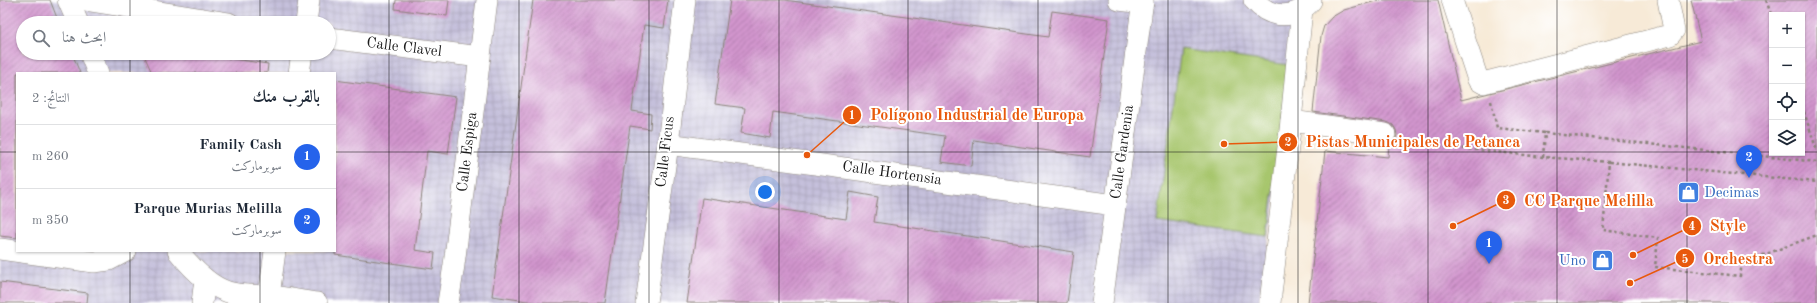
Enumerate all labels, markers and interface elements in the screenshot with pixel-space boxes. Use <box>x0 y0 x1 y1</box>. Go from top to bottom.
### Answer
map controls <box>1769 12 1805 156</box>
button: + <box>1769 12 1805 48</box>
search box <box>16 16 336 60</box>
icon: search <box>30 27 52 49</box>
text: ابحث هنا <box>62 31 106 46</box>
street label: Calle Clavel <box>365 36 443 60</box>
button: − <box>1769 48 1805 84</box>
button: locate <box>1769 84 1805 120</box>
text: بالقرب منك <box>252 89 320 106</box>
text: النتائج: 2 <box>32 92 70 105</box>
callout: Polígono Industrial de Europa <box>842 101 1092 129</box>
street label: Calle Gardenia <box>1109 103 1137 200</box>
text: Polígono Industrial de Europa <box>870 108 1084 124</box>
street label: Calle Espiga <box>456 110 480 193</box>
text: 1 <box>849 110 855 122</box>
street label: Calle Ficus <box>654 115 678 189</box>
button: layers <box>1769 120 1805 156</box>
callout: Pistas Municipales de Petanca <box>1278 128 1528 156</box>
text: Pistas Municipales de Petanca <box>1306 135 1520 151</box>
text: 2 <box>1285 137 1292 149</box>
text: Family Cash <box>199 138 282 153</box>
pin: 2 <box>1736 145 1762 178</box>
text: 260 m <box>32 150 69 163</box>
text: 1 <box>303 150 311 163</box>
text: سوبرماركت <box>232 160 282 173</box>
street label: Calle Hortensia <box>841 160 943 188</box>
shop icon: Decimas <box>1676 180 1702 206</box>
your location <box>755 182 775 202</box>
callout: CC Parque Melilla <box>1496 186 1662 214</box>
place label: Decimas <box>1704 186 1759 201</box>
text: CC Parque Melilla <box>1524 194 1654 210</box>
text: 3 <box>1503 195 1510 207</box>
text: Parque Murias Melilla <box>133 202 282 217</box>
callout: Style <box>1682 212 1755 240</box>
text: 350 m <box>32 214 69 227</box>
text: 2 <box>303 214 311 227</box>
text: Style <box>1710 219 1746 235</box>
text: 4 <box>1689 221 1696 233</box>
text: سوبرماركت <box>232 224 282 237</box>
pin: 1 <box>1476 231 1502 264</box>
callout: Orchestra <box>1675 244 1781 272</box>
shop icon: Uno <box>1589 248 1615 274</box>
text: Orchestra <box>1703 252 1773 268</box>
text: 5 <box>1682 253 1689 266</box>
place label: Uno <box>1559 254 1586 269</box>

